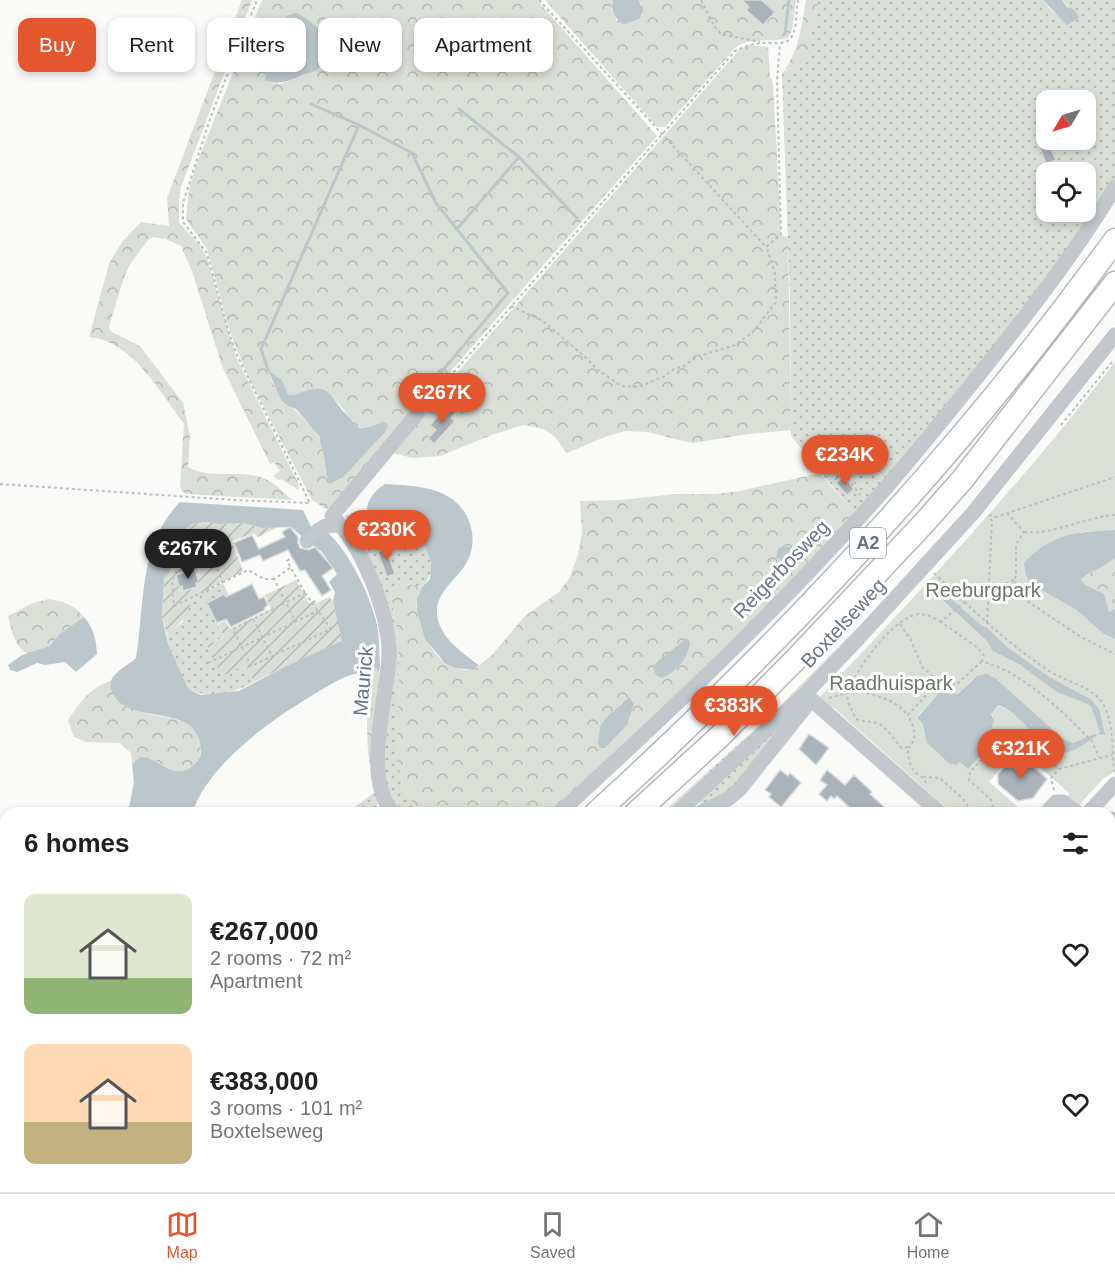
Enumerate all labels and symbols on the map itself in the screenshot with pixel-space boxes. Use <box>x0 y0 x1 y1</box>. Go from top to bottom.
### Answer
north arrow <box>1036 90 1096 150</box>
pin: €267K <box>400 373 484 424</box>
pin: €234K <box>803 435 887 486</box>
pin: €230K <box>345 510 429 561</box>
street label: Reigerbosweg <box>729 515 833 623</box>
road number: A2 <box>850 528 886 558</box>
pin: €267K <box>146 529 230 580</box>
street label: Boxtelseweg <box>796 574 890 672</box>
park label: Reeburgpark <box>925 579 1042 601</box>
street label: Maurick <box>349 644 377 717</box>
park label: Raadhuispark <box>829 672 954 694</box>
pin: €383K <box>692 686 776 737</box>
pin: €321K <box>979 729 1063 780</box>

